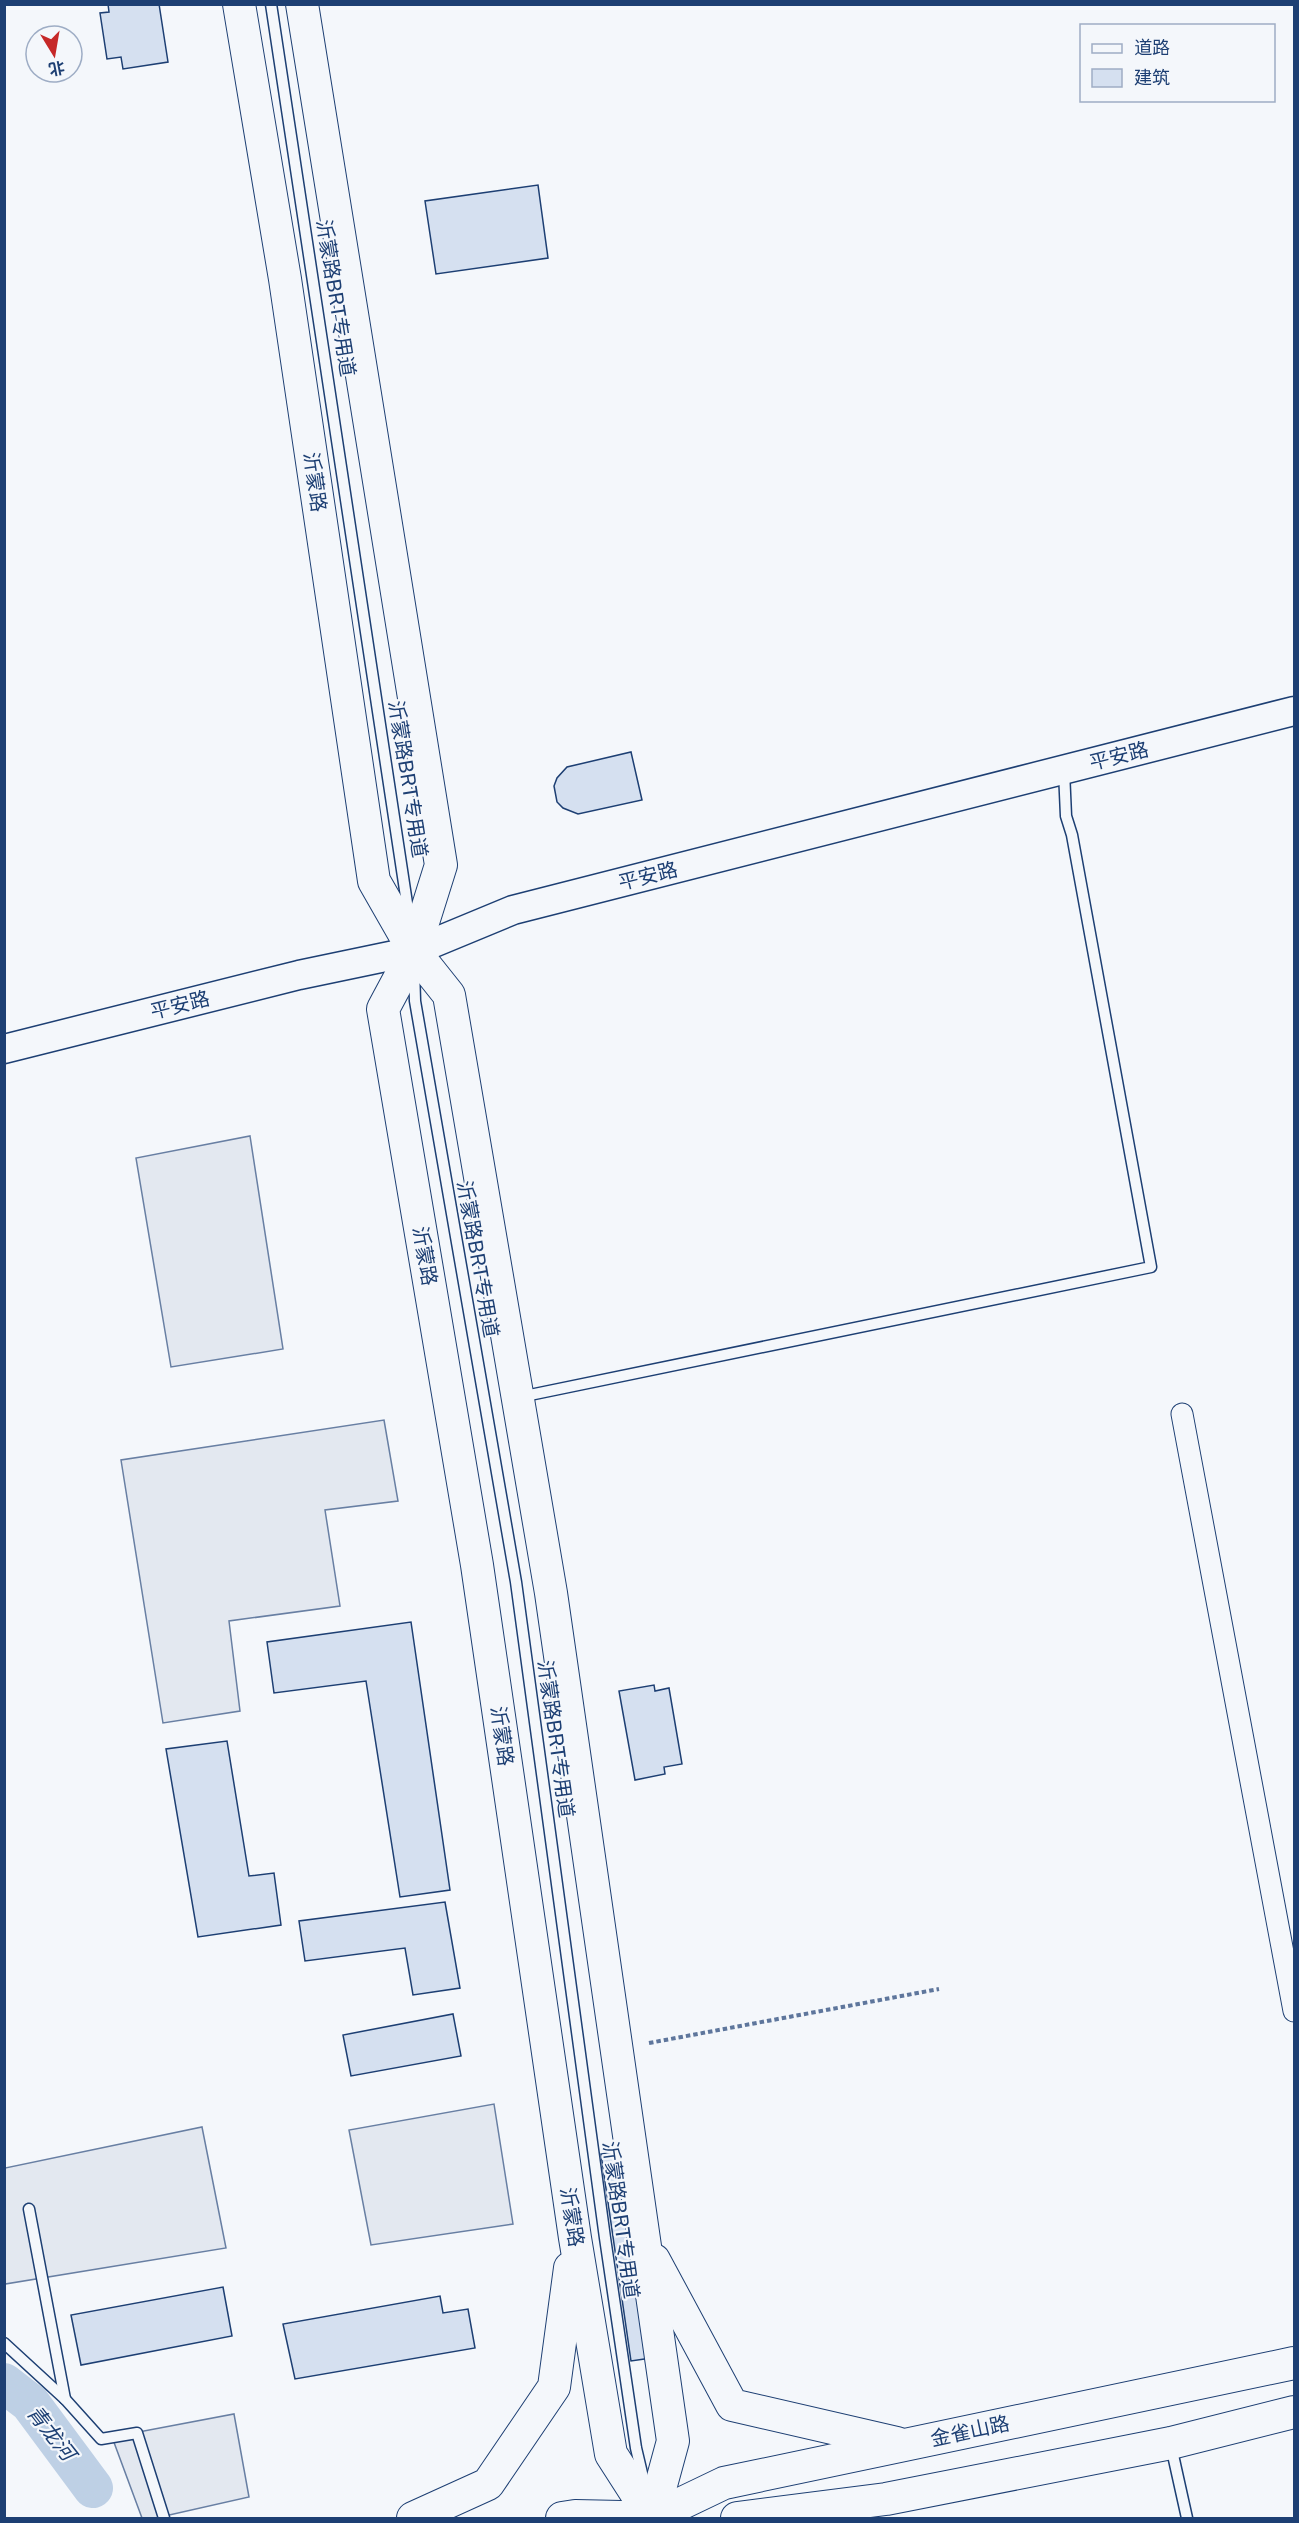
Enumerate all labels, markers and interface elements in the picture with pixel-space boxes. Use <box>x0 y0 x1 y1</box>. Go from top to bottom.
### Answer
north arrow <box>24 24 84 84</box>
legend <box>1080 24 1275 102</box>
text: 道路 <box>1134 37 1170 58</box>
text: 北 <box>47 57 66 79</box>
text: 建筑 <box>1134 67 1170 88</box>
street label: 沂蒙路BRT专用道 <box>312 218 360 378</box>
street label: 沂蒙路 <box>299 451 331 513</box>
street label: 沂蒙路BRT专用道 <box>384 699 432 859</box>
street label: 平安路 <box>1087 737 1151 775</box>
street label: 平安路 <box>616 857 680 895</box>
street label: 平安路 <box>148 986 212 1024</box>
street label: 沂蒙路BRT专用道 <box>452 1179 504 1339</box>
street label: 沂蒙路 <box>408 1224 442 1288</box>
street label: 沂蒙路BRT专用道 <box>533 1659 579 1819</box>
street label: 沂蒙路 <box>486 1705 518 1767</box>
street label: 沂蒙路BRT专用道 <box>598 2140 644 2300</box>
street label: 沂蒙路 <box>555 2185 589 2249</box>
water label: 青龙河 <box>22 2400 83 2468</box>
street label: 金雀山路 <box>928 2411 1012 2451</box>

